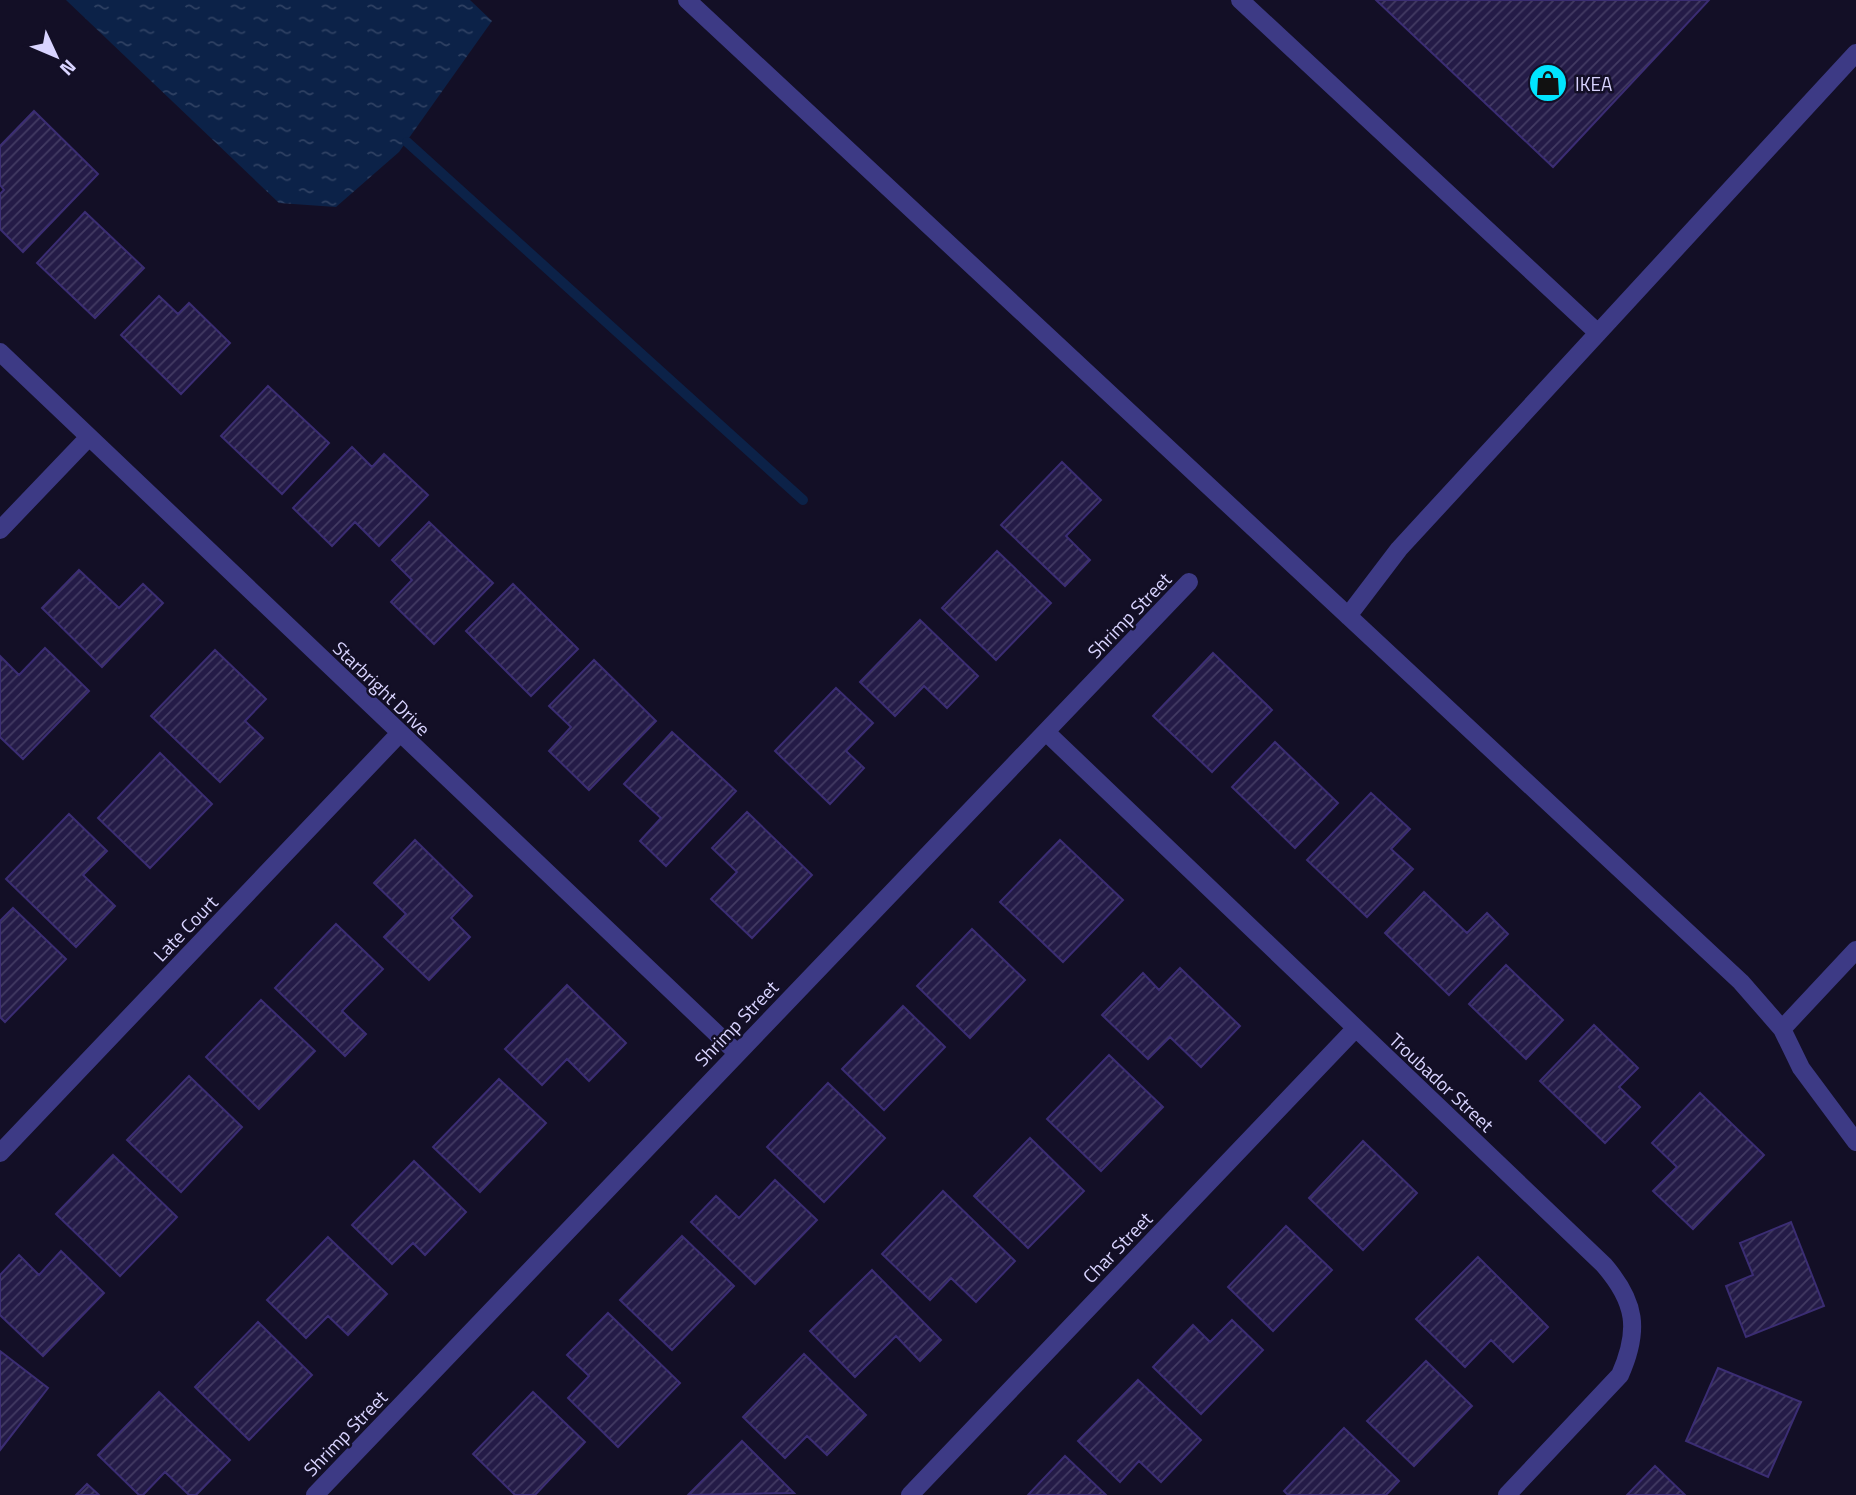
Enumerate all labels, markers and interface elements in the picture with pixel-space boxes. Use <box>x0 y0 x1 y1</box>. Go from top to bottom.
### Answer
north arrow <box>21 21 91 91</box>
text: N <box>54 53 84 83</box>
shop icon: IKEA <box>1527 62 1569 104</box>
place label: IKEA <box>1575 69 1612 98</box>
street label: Shrimp Street <box>1080 565 1178 665</box>
street label: Starbright Drive <box>327 634 437 742</box>
street label: Late Court <box>146 888 224 968</box>
street label: Shrimp Street <box>687 973 785 1073</box>
street label: Troubador Street <box>1383 1026 1501 1139</box>
street label: Char Street <box>1075 1204 1159 1289</box>
street label: Shrimp Street <box>296 1383 394 1483</box>

